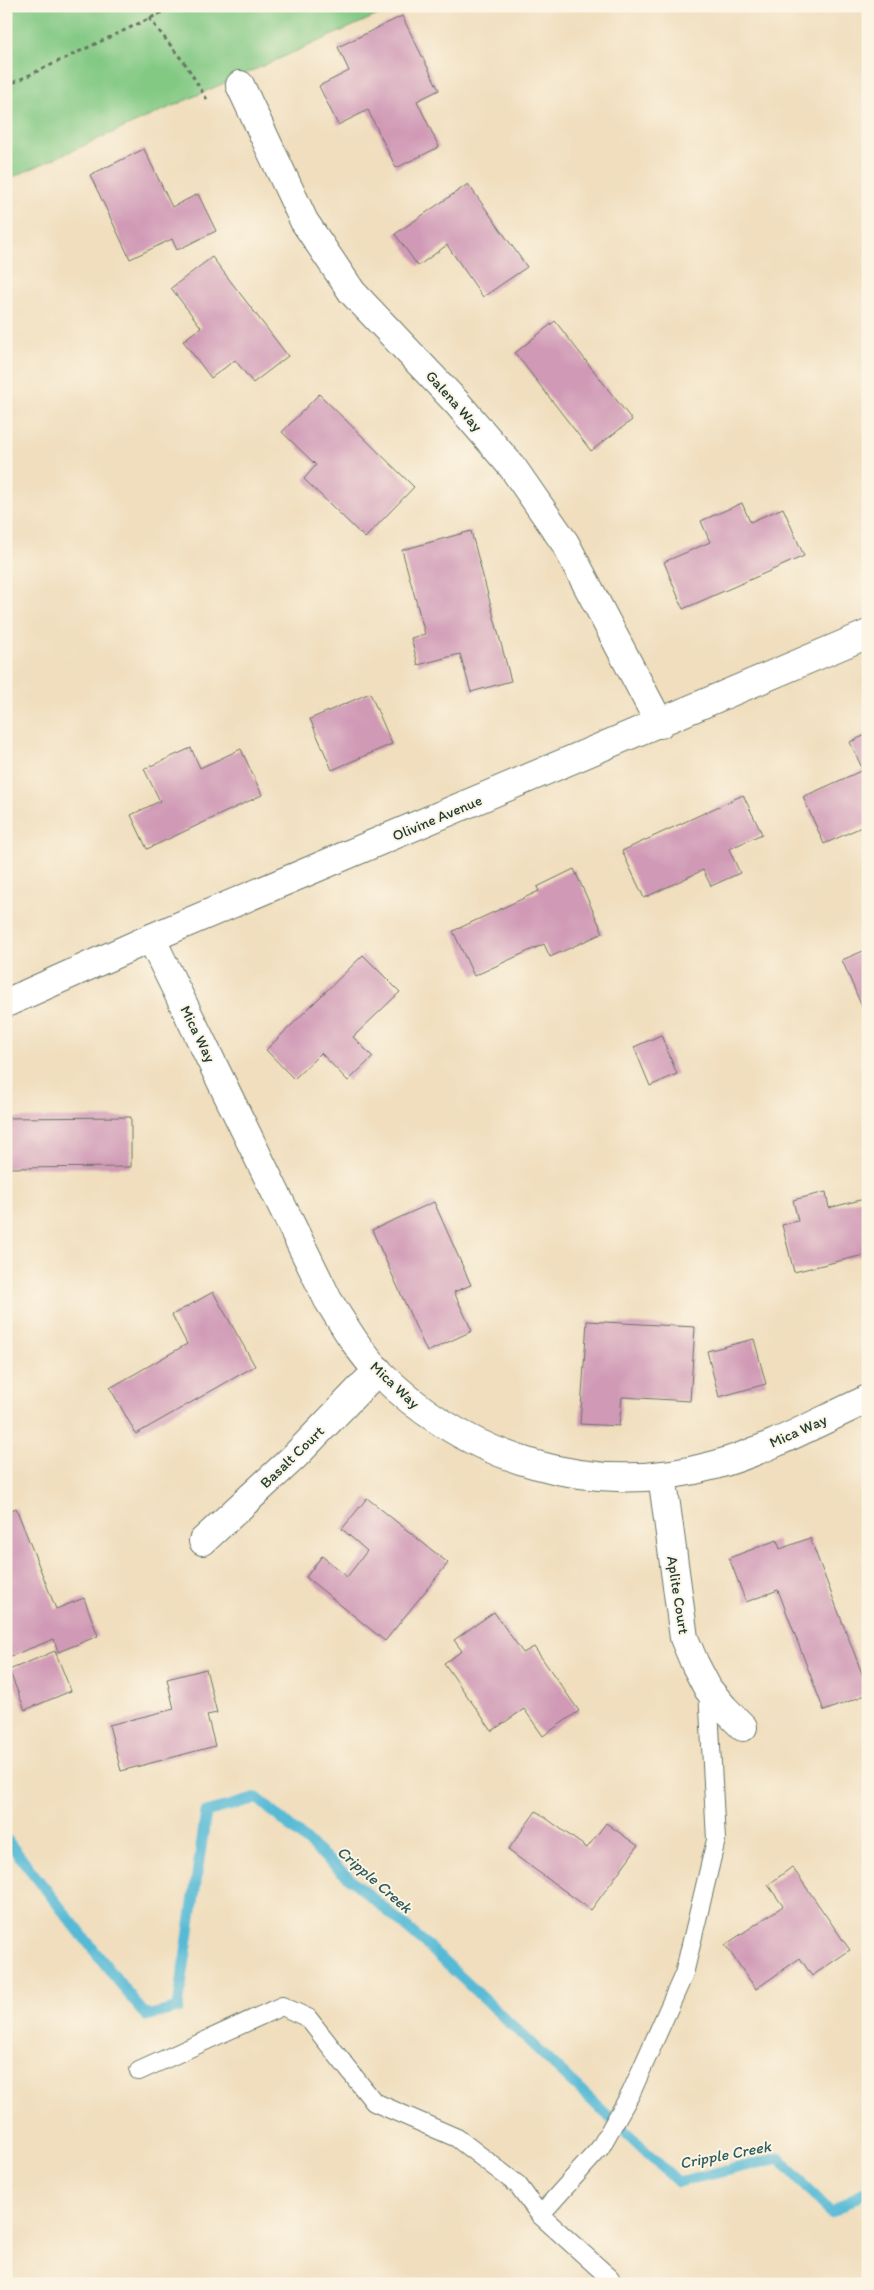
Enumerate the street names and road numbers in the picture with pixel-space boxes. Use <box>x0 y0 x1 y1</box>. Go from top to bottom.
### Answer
street label: Galena Way <box>422 367 486 435</box>
street label: Olivine Avenue <box>389 791 485 845</box>
street label: Mica Way <box>177 1003 219 1065</box>
street label: Mica Way <box>367 1358 423 1412</box>
street label: Mica Way <box>766 1410 830 1452</box>
street label: Basalt Court <box>256 1422 328 1492</box>
street label: Aplite Court <box>663 1555 693 1636</box>

